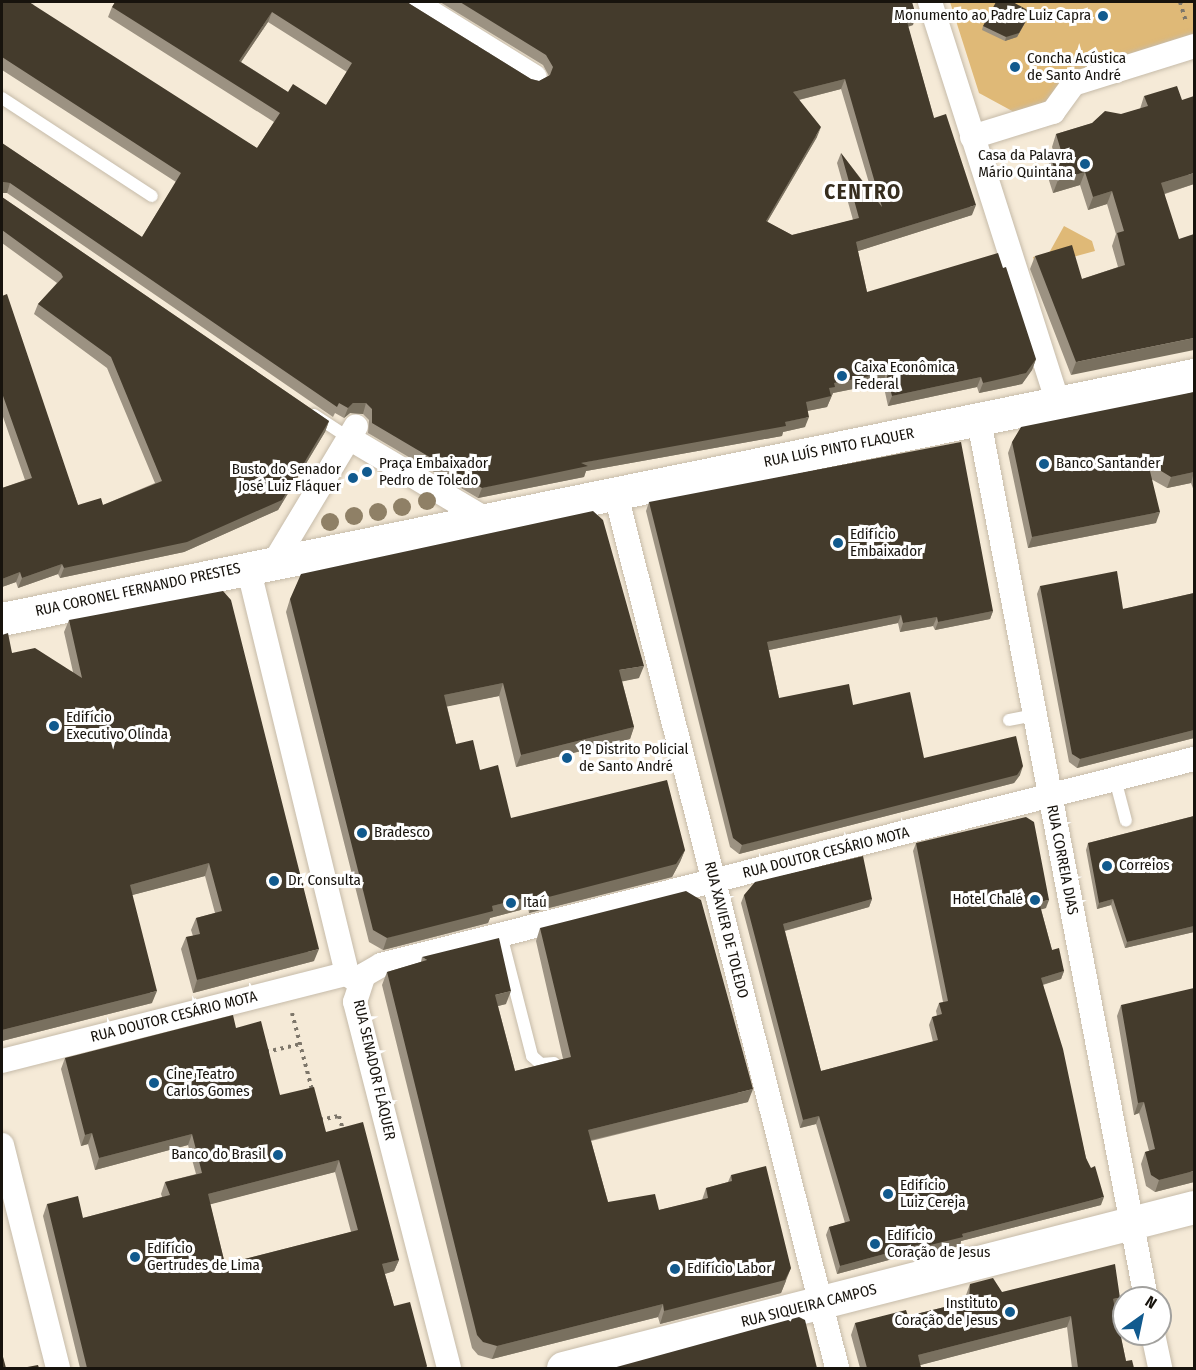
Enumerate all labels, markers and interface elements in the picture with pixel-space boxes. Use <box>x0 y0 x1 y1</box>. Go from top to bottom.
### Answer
place label: Monumento ao Padre Luiz Capra <box>894 7 1091 25</box>
marker: Monumento ao Padre Luiz Capra <box>1096 9 1110 23</box>
place label: Concha Acústica de Santo André <box>1027 49 1126 84</box>
marker: Concha Acústica de Santo André <box>1008 60 1022 74</box>
place label: Casa da Palavra Mário Quintana <box>978 146 1073 181</box>
marker: Casa da Palavra Mário Quintana <box>1078 157 1092 171</box>
district label: CENTRO <box>824 179 902 205</box>
place label: Caixa Econômica Federal <box>854 358 955 393</box>
marker: Caixa Econômica Federal <box>835 369 849 383</box>
street label: RUA LUÍS PINTO FLAQUER <box>762 425 916 471</box>
place label: Praça Embaixador Pedro de Toledo <box>379 454 488 489</box>
place label: Banco Santander <box>1056 455 1160 473</box>
marker: Banco Santander <box>1037 457 1051 471</box>
place label: Busto do Senador José Luiz Fláquer <box>232 460 341 495</box>
marker: Praça Embaixador Pedro de Toledo <box>360 465 374 479</box>
marker: Busto do Senador José Luiz Fláquer <box>346 471 360 485</box>
place label: Edifício Embaixador <box>850 525 922 560</box>
marker: Edifício Embaixador <box>831 536 845 550</box>
street label: RUA CORONEL FERNANDO PRESTES <box>34 559 242 621</box>
place label: Edifício Executivo Olinda <box>66 708 168 743</box>
marker: Edifício Executivo Olinda <box>47 719 61 733</box>
place label: 1º Distrito Policial de Santo André <box>579 740 688 775</box>
marker: 1º Distrito Policial de Santo André <box>560 751 574 765</box>
street label: RUA CORREIA DIAS <box>1043 804 1081 916</box>
place label: Bradesco <box>374 824 430 842</box>
street label: RUA DOUTOR CESÁRIO MOTA <box>741 824 911 882</box>
marker: Bradesco <box>355 826 369 840</box>
place label: Correios <box>1119 857 1170 875</box>
marker: Correios <box>1100 859 1114 873</box>
street label: RUA XAVIER DE TOLEDO <box>700 860 752 1000</box>
marker: Dr. Consulta <box>265 872 283 890</box>
place label: Dr. Consulta <box>288 872 361 890</box>
place label: Hotel Chalé <box>953 891 1023 909</box>
marker: Hotel Chalé <box>1028 893 1042 907</box>
place label: Itaú <box>523 894 547 912</box>
marker: Itaú <box>504 896 518 910</box>
street label: RUA DOUTOR CESÁRIO MOTA <box>89 988 259 1046</box>
street label: RUA SENADOR FLÁQUER <box>349 998 399 1142</box>
place label: Cine Teatro Carlos Gomes <box>166 1065 250 1100</box>
marker: Cine Teatro Carlos Gomes <box>147 1076 161 1090</box>
place label: Banco do Brasil <box>171 1146 266 1164</box>
marker: Banco do Brasil <box>271 1148 285 1162</box>
place label: Edifício Luiz Cereja <box>900 1176 966 1211</box>
marker: Edifício Luiz Cereja <box>881 1187 895 1201</box>
place label: Edifício Coração de Jesus <box>887 1226 990 1261</box>
marker: Edifício Coração de Jesus <box>868 1237 882 1251</box>
place label: Edifício Gertrudes de Lima <box>147 1239 260 1274</box>
marker: Edifício Gertrudes de Lima <box>128 1250 142 1264</box>
place label: Edifício Labor <box>687 1260 771 1278</box>
marker: Edifício Labor <box>668 1262 682 1276</box>
street label: RUA SIQUEIRA CAMPOS <box>739 1280 879 1332</box>
north arrow <box>1112 1286 1172 1346</box>
text: N <box>1142 1292 1160 1313</box>
place label: Instituto Coração de Jesus <box>895 1294 998 1329</box>
marker: Instituto Coração de Jesus <box>1003 1305 1017 1319</box>

